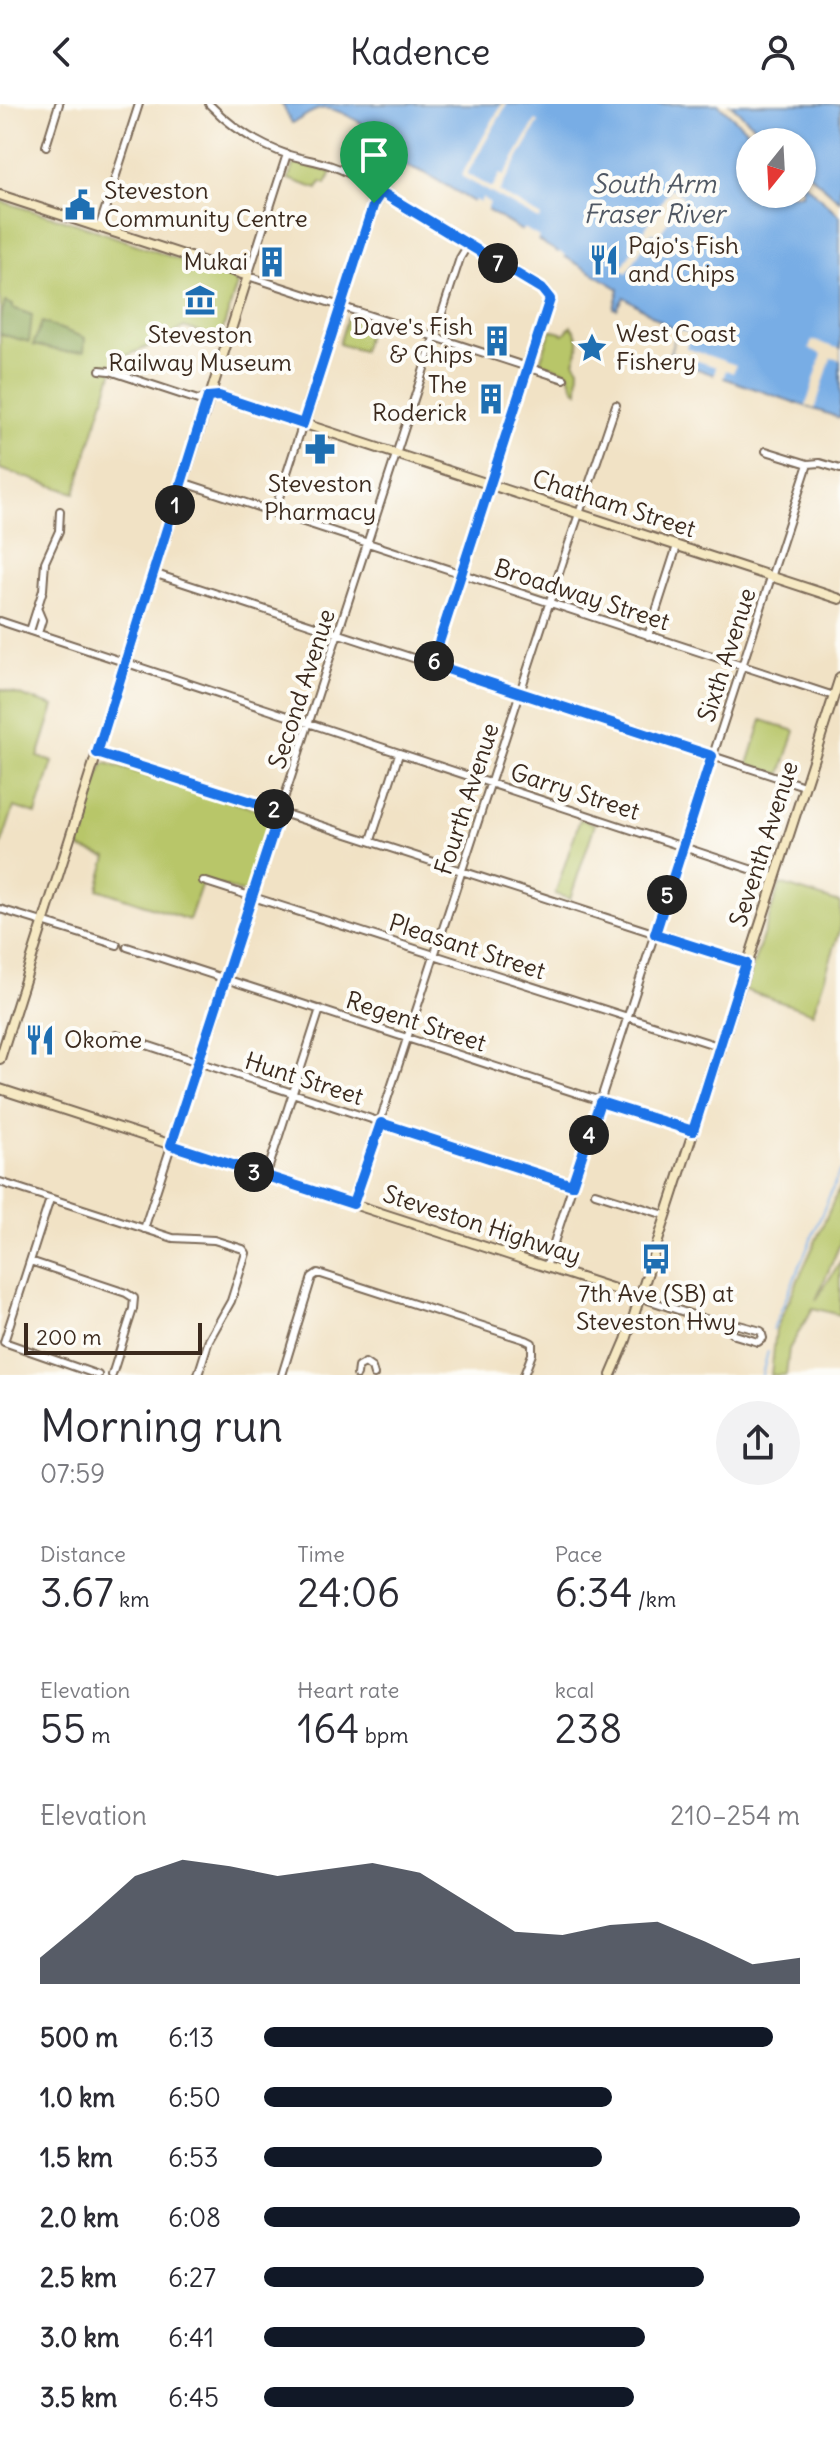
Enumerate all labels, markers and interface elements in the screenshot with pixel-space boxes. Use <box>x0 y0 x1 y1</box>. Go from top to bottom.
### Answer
icon: back <box>40 30 84 74</box>
text: Kadence <box>350 30 490 75</box>
icon: person <box>756 30 800 74</box>
pin <box>340 121 408 203</box>
north arrow <box>736 128 816 208</box>
map controls <box>736 128 816 208</box>
icon: arrive <box>352 133 396 177</box>
water label: South Arm Fraser River <box>583 167 728 230</box>
place label: Steveston Community Centre <box>104 175 308 233</box>
public building icon: Steveston Community Centre <box>63 188 97 222</box>
place label: Pajo's Fish and Chips <box>628 230 739 288</box>
pin: 7 <box>478 243 518 283</box>
restaurant icon: Pajo's Fish and Chips <box>587 243 621 277</box>
building icon: Mukai <box>255 245 289 279</box>
place label: Mukai <box>184 246 248 276</box>
text: 7 <box>493 249 503 277</box>
museum icon: Steveston Railway Museum <box>183 283 217 317</box>
place label: Dave's Fish & Chips <box>353 311 473 369</box>
place label: West Coast Fishery <box>616 318 736 376</box>
place label: Steveston Railway Museum <box>108 319 292 377</box>
building icon: Dave's Fish & Chips <box>480 324 514 358</box>
place icon: West Coast Fishery <box>575 331 609 365</box>
place label: The Roderick <box>372 369 467 427</box>
building icon: The Roderick <box>474 382 508 416</box>
pharmacy icon: Steveston Pharmacy <box>303 432 337 466</box>
street label: Chatham Street <box>529 463 700 544</box>
place label: Steveston Pharmacy <box>264 468 376 526</box>
pin: 1 <box>155 485 195 525</box>
text: 1 <box>171 491 179 519</box>
street label: Broadway Street <box>491 552 674 636</box>
street label: Sixth Avenue <box>690 584 762 725</box>
street label: Second Avenue <box>261 605 341 772</box>
pin: 6 <box>414 641 454 681</box>
text: 6 <box>428 647 440 675</box>
street label: Fourth Avenue <box>427 719 505 878</box>
street label: Garry Street <box>507 756 644 826</box>
street label: Seventh Avenue <box>722 757 804 930</box>
pin: 2 <box>254 789 294 829</box>
text: 2 <box>268 795 280 823</box>
pin: 5 <box>647 875 687 915</box>
text: 5 <box>661 881 673 909</box>
street label: Pleasant Street <box>385 907 549 985</box>
street label: Regent Street <box>342 984 490 1058</box>
restaurant icon: Okome <box>23 1023 57 1057</box>
place label: Okome <box>64 1024 142 1054</box>
street label: Hunt Street <box>241 1045 367 1111</box>
pin: 4 <box>569 1115 609 1155</box>
text: 4 <box>583 1121 595 1149</box>
pin: 3 <box>234 1152 274 1192</box>
text: 3 <box>248 1158 260 1186</box>
street label: Steveston Highway <box>380 1178 585 1270</box>
bus stop icon: 7th Ave (SB) at Steveston Hwy <box>639 1242 673 1276</box>
place label: 7th Ave (SB) at Steveston Hwy <box>576 1278 736 1336</box>
scale bar <box>24 1319 202 1355</box>
text: 200 m <box>36 1323 102 1351</box>
text: Morning run <box>40 1399 283 1454</box>
button: share <box>716 1401 800 1485</box>
text: 07:59 <box>40 1457 105 1490</box>
text: Distance <box>40 1540 126 1568</box>
text: Time <box>297 1540 345 1568</box>
text: Pace <box>555 1540 602 1568</box>
text: 3.67 <box>40 1568 114 1618</box>
text: 24:06 <box>297 1568 400 1618</box>
text: 6:34 <box>555 1568 633 1618</box>
text: km <box>114 1585 149 1613</box>
text: /km <box>633 1585 676 1613</box>
text: Elevation <box>40 1676 130 1704</box>
text: Heart rate <box>297 1676 399 1704</box>
text: kcal <box>555 1676 594 1704</box>
text: 55 <box>40 1704 86 1754</box>
text: 164 <box>297 1704 359 1754</box>
text: 238 <box>555 1704 622 1754</box>
text: m <box>86 1721 111 1749</box>
text: bpm <box>359 1721 409 1749</box>
text: Elevation <box>40 1799 147 1832</box>
text: 210–254 m <box>670 1799 800 1832</box>
text: 500 m <box>40 2021 118 2054</box>
text: 6:13 <box>168 2021 214 2054</box>
text: 1.0 km <box>40 2081 115 2114</box>
text: 6:50 <box>168 2081 221 2114</box>
text: 1.5 km <box>40 2141 113 2174</box>
text: 6:53 <box>168 2141 219 2174</box>
text: 2.0 km <box>40 2201 119 2234</box>
text: 6:08 <box>168 2201 221 2234</box>
text: 2.5 km <box>40 2261 117 2294</box>
text: 6:27 <box>168 2261 216 2294</box>
text: 3.0 km <box>40 2321 120 2354</box>
text: 6:41 <box>168 2321 214 2354</box>
text: 3.5 km <box>40 2381 117 2414</box>
text: 6:45 <box>168 2381 219 2414</box>

